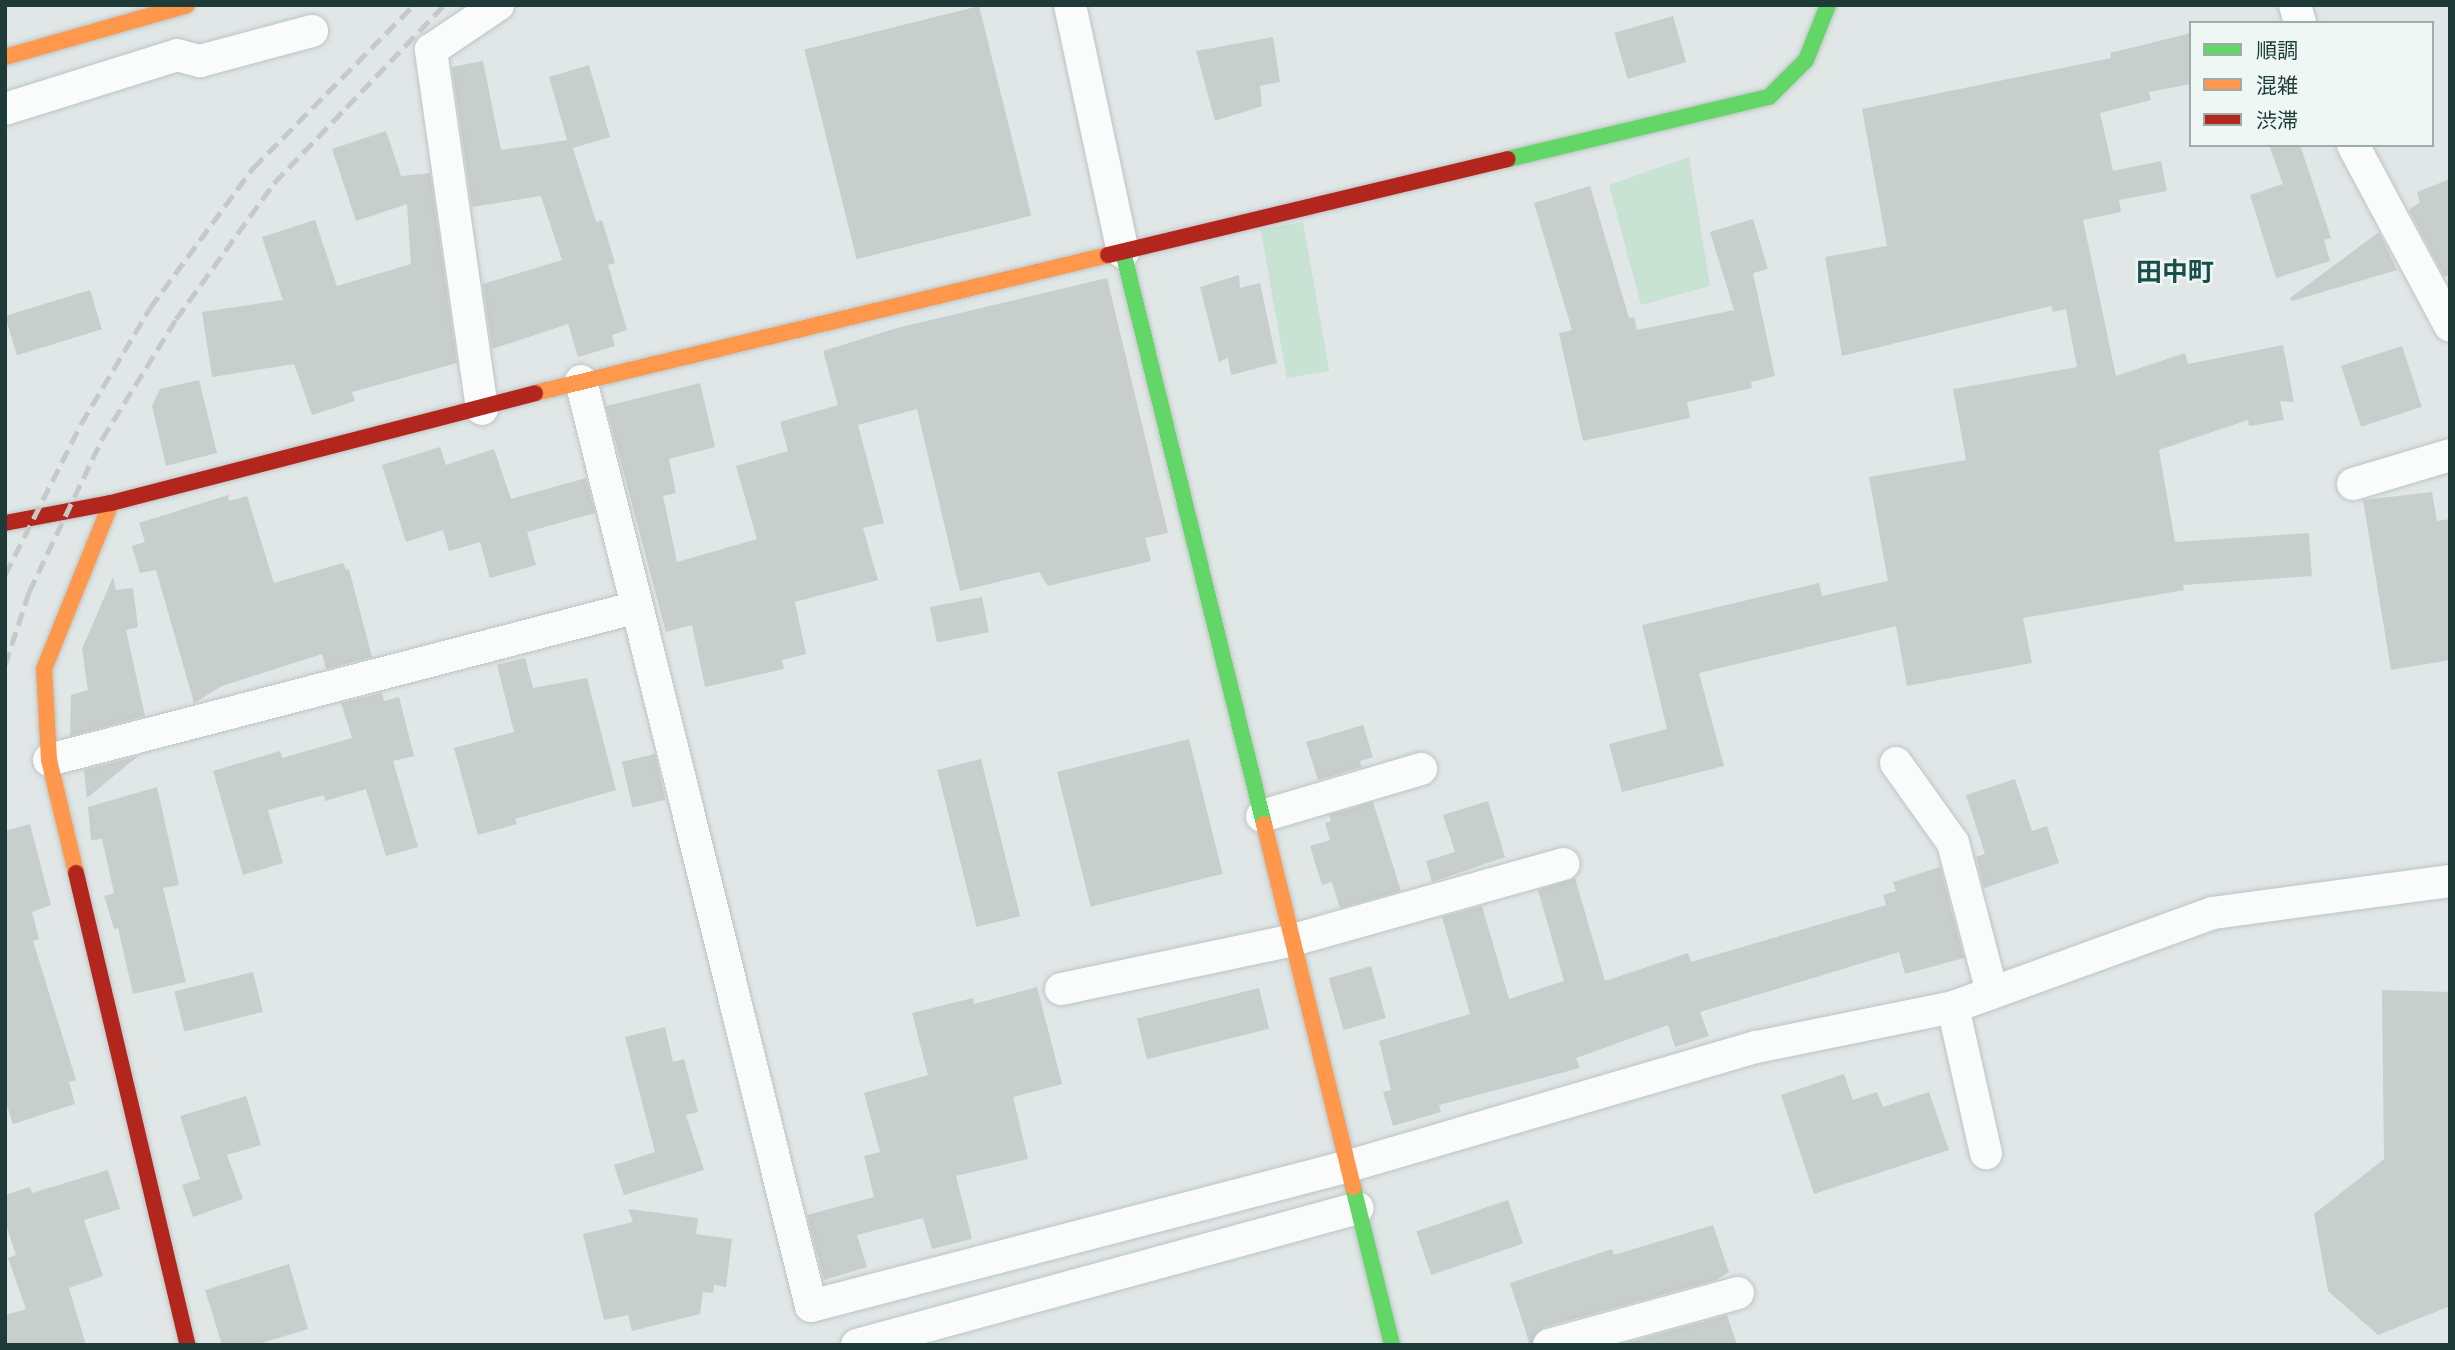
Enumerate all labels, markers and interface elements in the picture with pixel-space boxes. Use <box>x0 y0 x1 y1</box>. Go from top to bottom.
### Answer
legend <box>2189 21 2434 147</box>
text: 順調 <box>2256 36 2298 65</box>
text: 混雑 <box>2256 71 2298 100</box>
text: 渋滞 <box>2256 106 2298 135</box>
district label: 田中町 <box>2136 256 2214 288</box>

